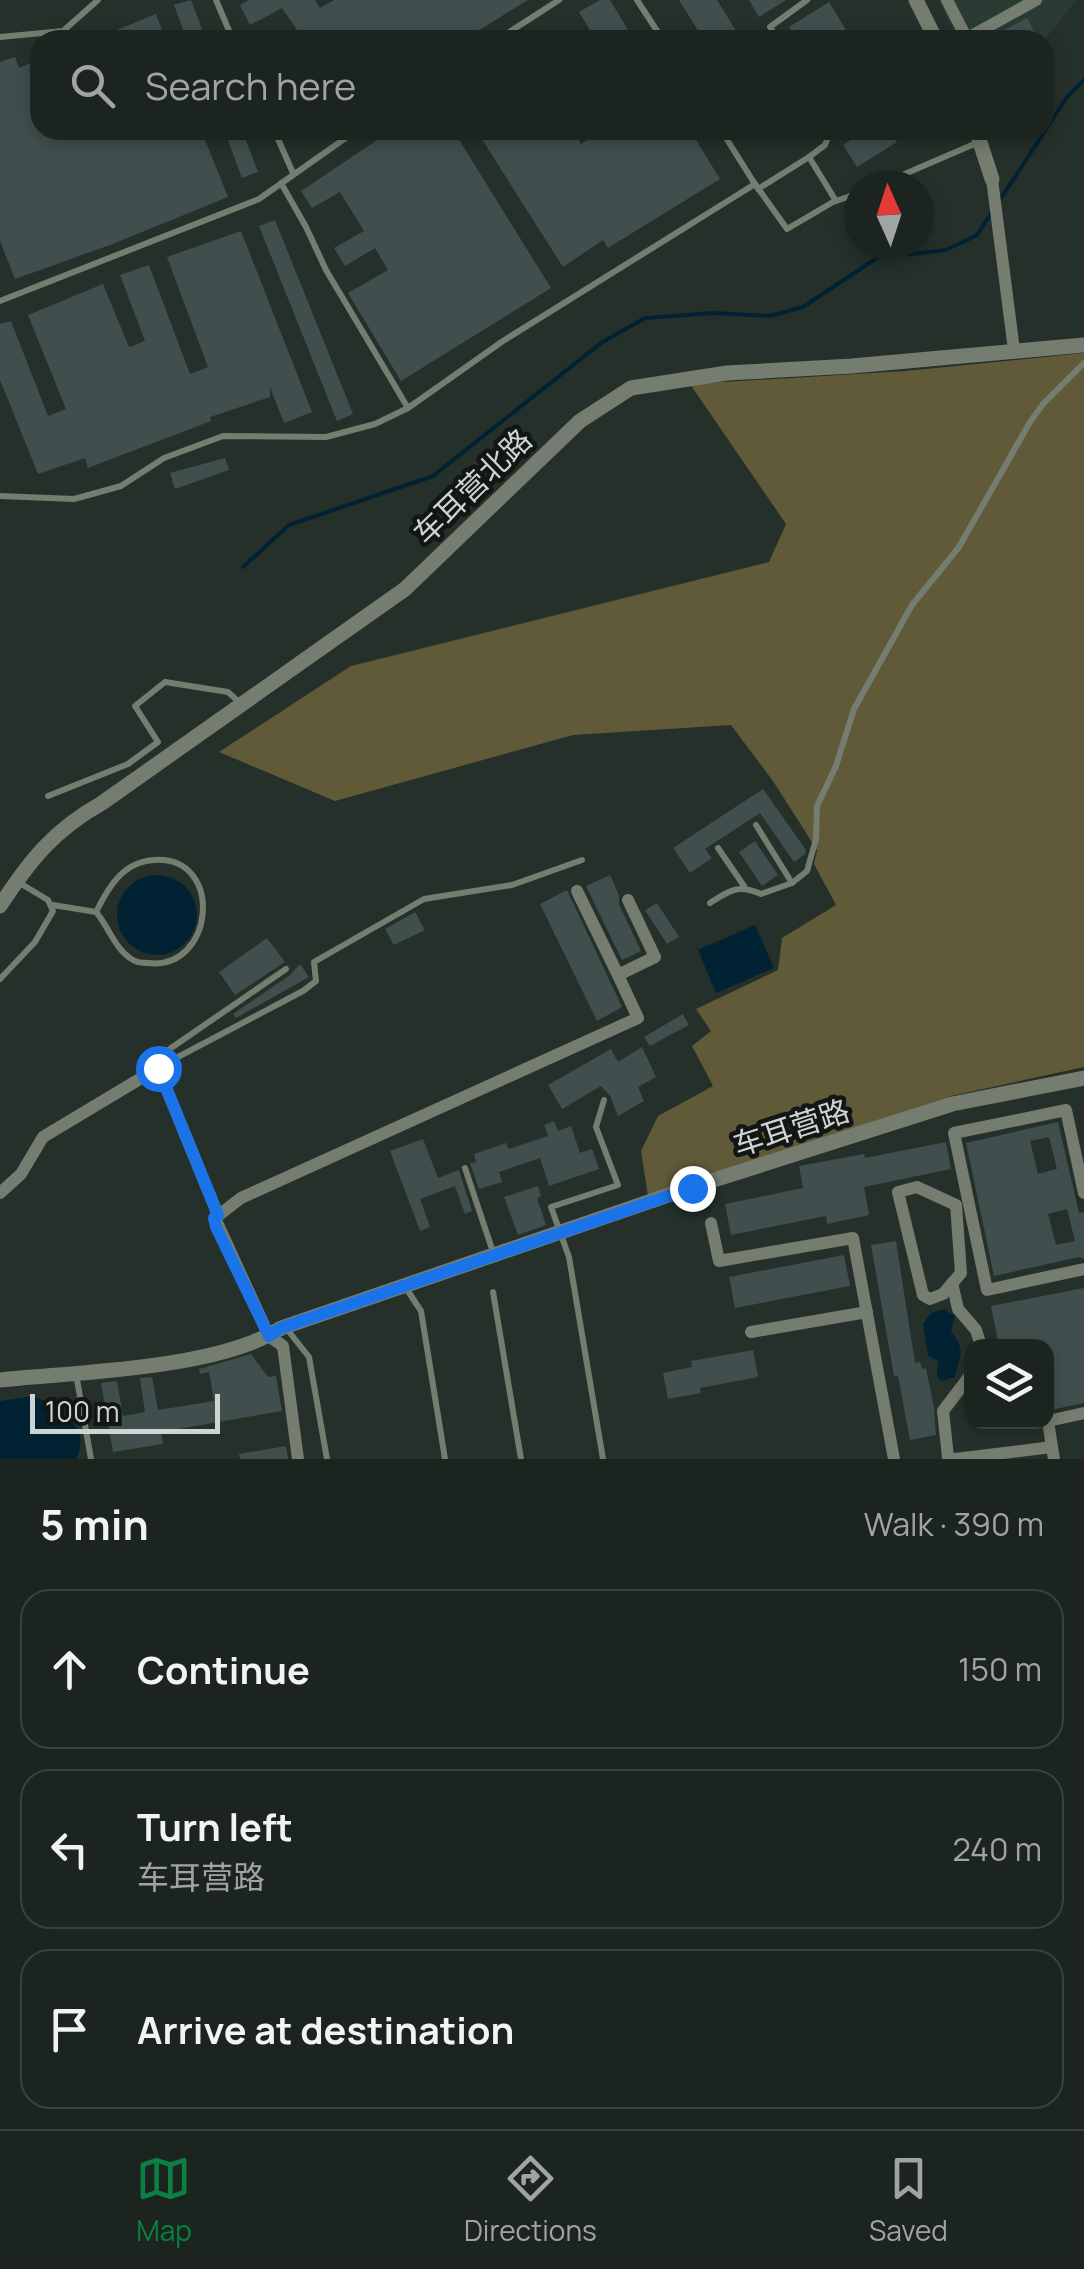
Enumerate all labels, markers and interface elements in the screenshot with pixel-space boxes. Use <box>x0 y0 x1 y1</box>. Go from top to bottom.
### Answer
search box <box>30 30 1054 140</box>
icon: search <box>65 58 120 113</box>
text: Search here <box>145 59 356 111</box>
north arrow <box>844 170 934 260</box>
street label: 车耳营北路 <box>404 419 540 553</box>
route start <box>136 1046 182 1092</box>
street label: 车耳营路 <box>728 1089 854 1165</box>
route end <box>670 1166 716 1212</box>
map controls <box>964 1339 1054 1429</box>
button: layers <box>964 1339 1054 1429</box>
scale bar <box>30 1389 220 1434</box>
text: 100 m <box>45 1392 119 1430</box>
text: 5 min <box>40 1495 149 1553</box>
text: Walk · 390 m <box>864 1502 1044 1546</box>
icon: ahead <box>42 1642 97 1697</box>
text: Continue <box>137 1643 310 1695</box>
text: 150 m <box>958 1647 1042 1691</box>
text: Turn left <box>137 1800 293 1852</box>
icon: left <box>42 1822 97 1877</box>
text: 240 m <box>952 1827 1042 1871</box>
text: 车耳营路 <box>137 1855 265 1899</box>
icon: arrive <box>42 2002 97 2057</box>
text: Arrive at destination <box>137 2003 514 2055</box>
tab: Map <box>136 2151 192 2249</box>
tab: Directions <box>464 2151 597 2249</box>
tab: Saved <box>869 2151 948 2249</box>

